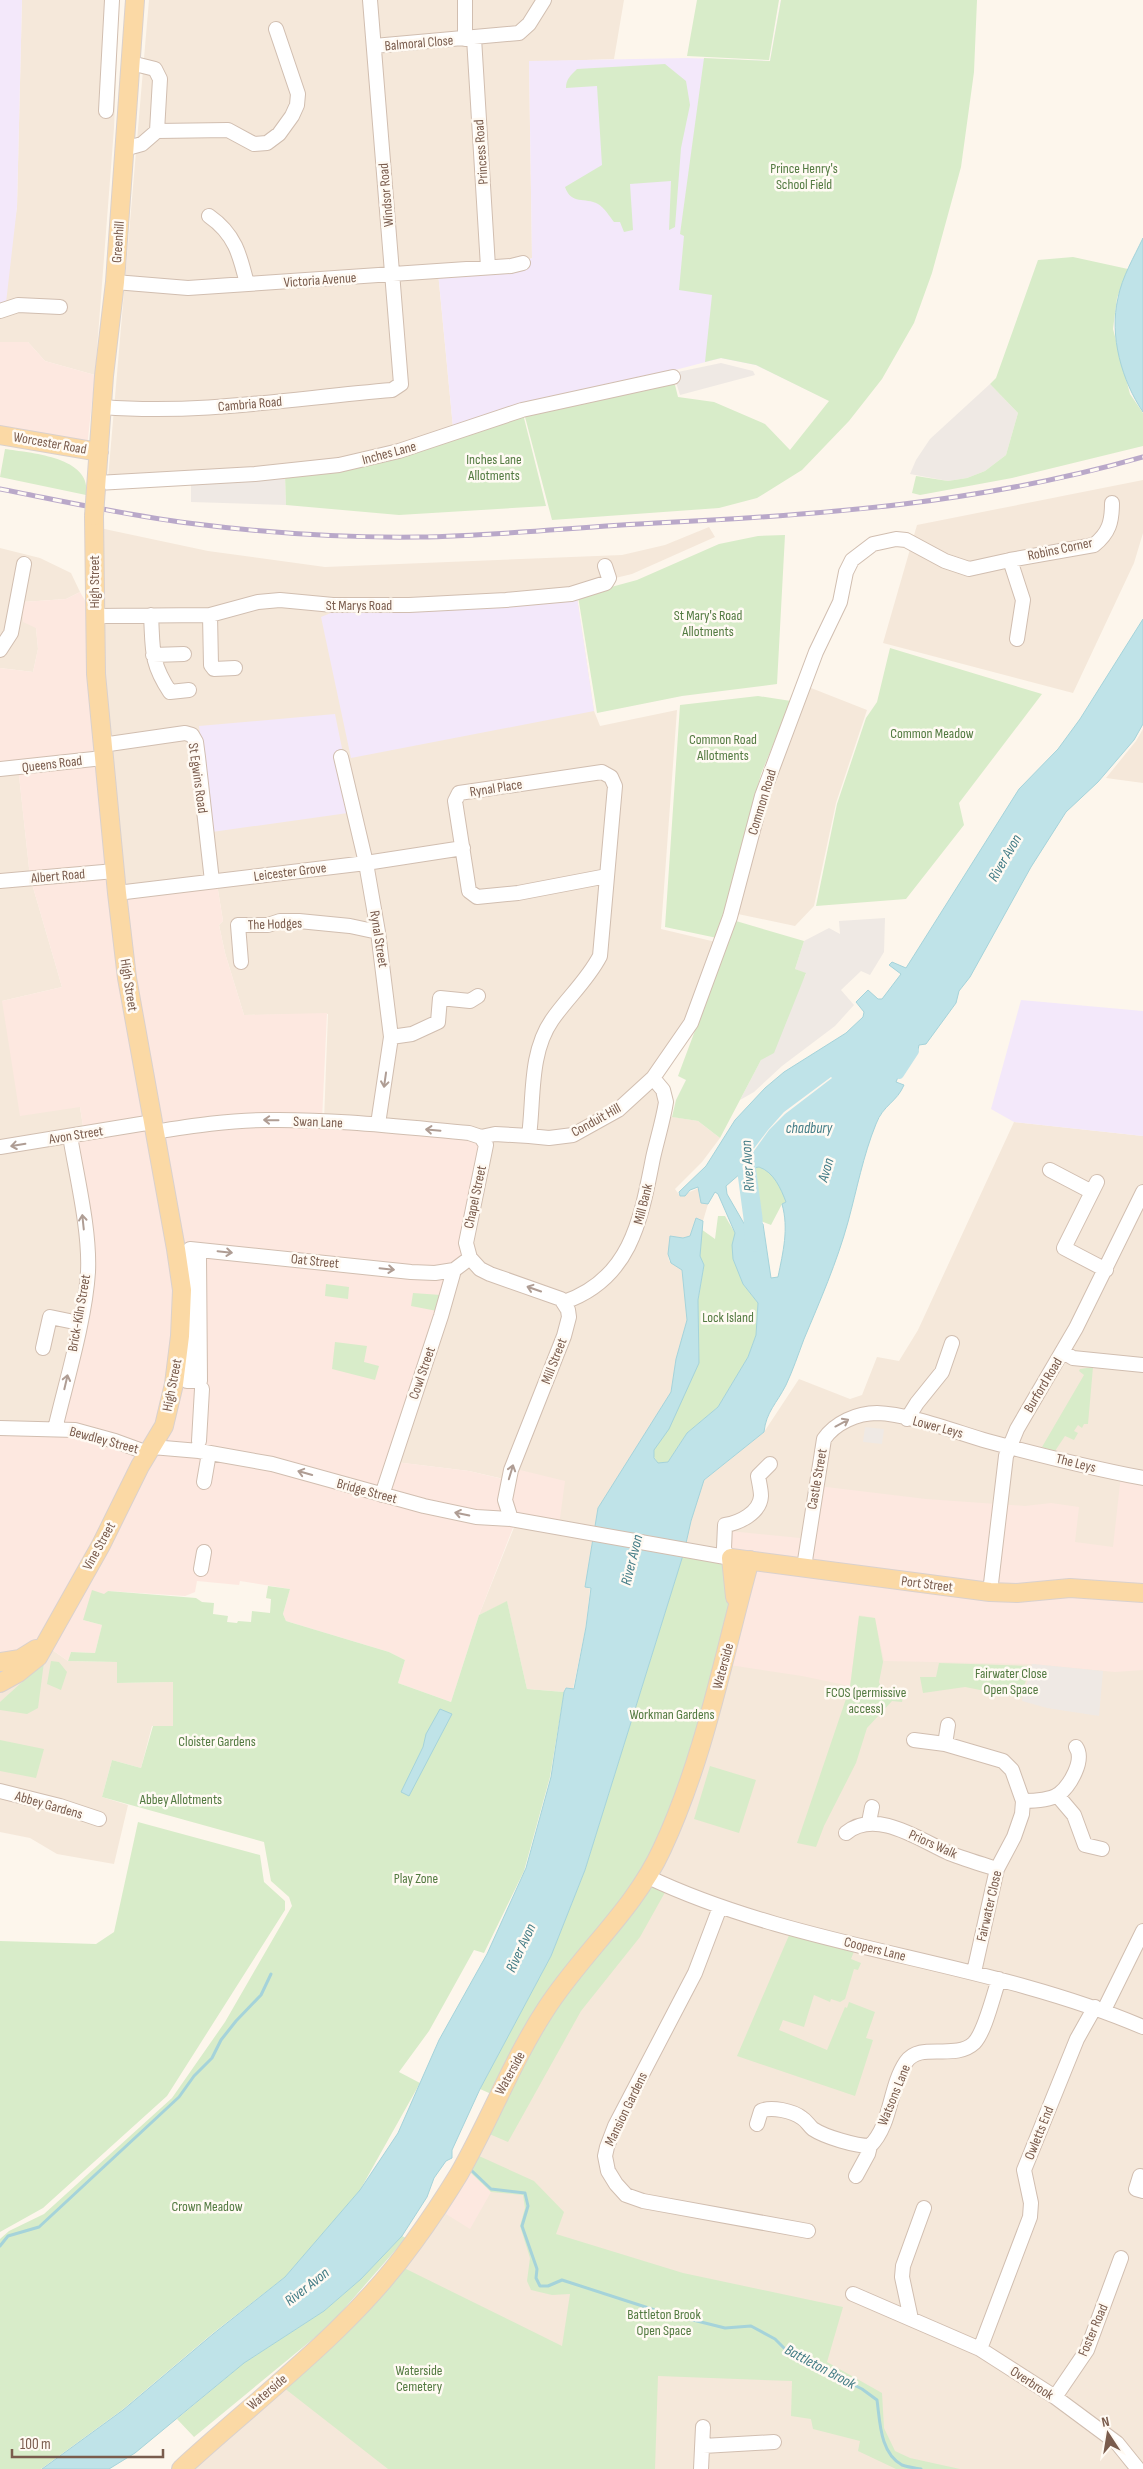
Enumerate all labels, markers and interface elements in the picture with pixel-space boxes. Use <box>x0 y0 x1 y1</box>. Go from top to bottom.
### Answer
street label: Balmoral Close <box>384 32 454 54</box>
street label: Princess Road <box>470 119 492 185</box>
park label: Prince Henry's School Field <box>770 160 838 193</box>
street label: Windsor Road <box>375 162 397 228</box>
street label: Greenhill <box>108 221 128 263</box>
street label: Victoria Avenue <box>283 269 357 291</box>
street label: Cambria Road <box>217 393 283 415</box>
street label: Worcester Road <box>12 428 88 458</box>
street label: Inches Lane <box>360 438 418 468</box>
park label: Inches Lane Allotments <box>466 451 522 484</box>
street label: Robins Corner <box>1026 534 1094 564</box>
street label: High Street <box>86 555 103 609</box>
street label: St Marys Road <box>326 597 392 614</box>
park label: St Mary's Road Allotments <box>674 607 742 640</box>
park label: Common Meadow <box>890 725 974 742</box>
park label: Common Road Allotments <box>689 731 757 764</box>
street label: St Egwins Road <box>185 742 211 814</box>
street label: Queens Road <box>21 752 83 776</box>
street label: Common Road <box>744 767 780 837</box>
street label: Rynal Place <box>469 775 523 801</box>
water label: River Avon <box>984 831 1026 885</box>
street label: Leicester Grove <box>253 859 327 885</box>
street label: Albert Road <box>29 865 86 887</box>
street label: Rynal Street <box>366 909 392 969</box>
street label: The Hodges <box>248 915 302 933</box>
street label: High Street <box>116 957 142 1013</box>
one-way arrow <box>380 1072 390 1088</box>
street label: Conduit Hill <box>568 1099 624 1141</box>
street label: Swan Lane <box>293 1113 343 1131</box>
one-way arrow <box>263 1115 280 1125</box>
water label: chadbury <box>786 1119 834 1138</box>
street label: Avon Street <box>47 1122 104 1148</box>
one-way arrow <box>426 1125 442 1134</box>
one-way arrow <box>10 1140 26 1150</box>
water label: River Avon <box>737 1140 759 1192</box>
water label: Avon <box>813 1156 838 1185</box>
street label: Chapel Street <box>460 1164 490 1230</box>
street label: Mill Bank <box>630 1181 656 1226</box>
one-way arrow <box>78 1214 88 1230</box>
one-way arrow <box>217 1247 233 1256</box>
street label: Oat Street <box>290 1250 340 1272</box>
one-way arrow <box>378 1264 394 1274</box>
street label: Brick-Kiln Street <box>64 1273 94 1353</box>
one-way arrow <box>527 1284 542 1293</box>
park label: Lock Island <box>702 1309 754 1326</box>
street label: Mill Street <box>537 1336 571 1386</box>
street label: Cowl Street <box>405 1344 439 1402</box>
street label: Burford Road <box>1020 1354 1066 1416</box>
street label: High Street <box>159 1357 185 1413</box>
one-way arrow <box>62 1374 71 1390</box>
street label: Lower Leys <box>911 1412 965 1442</box>
one-way arrow <box>834 1418 849 1428</box>
street label: Bewdley Street <box>68 1423 140 1457</box>
street label: Castle Street <box>803 1447 831 1511</box>
street label: The Leys <box>1054 1450 1098 1476</box>
one-way arrow <box>506 1464 516 1480</box>
one-way arrow <box>298 1468 314 1478</box>
street label: Bridge Street <box>335 1475 399 1507</box>
one-way arrow <box>455 1509 471 1518</box>
street label: Vine Street <box>79 1519 119 1573</box>
water label: River Avon <box>617 1533 647 1587</box>
street label: Port Street <box>900 1572 954 1596</box>
street label: Waterside <box>709 1641 737 1691</box>
park label: Fairwater Close Open Space <box>975 1665 1047 1698</box>
park label: FCOS (permissive access) <box>826 1684 906 1717</box>
park label: Workman Gardens <box>629 1706 715 1723</box>
park label: Cloister Gardens <box>178 1733 256 1750</box>
street label: Abbey Gardens <box>12 1787 85 1823</box>
park label: Abbey Allotments <box>139 1791 222 1808</box>
street label: Priors Walk <box>906 1826 961 1862</box>
street label: Fairwater Close <box>973 1869 1005 1943</box>
park label: Play Zone <box>394 1870 438 1887</box>
water label: River Avon <box>502 1921 540 1975</box>
street label: Coopers Lane <box>842 1933 908 1965</box>
street label: Waterside <box>491 2048 529 2098</box>
street label: Watsons Lane <box>874 2062 914 2128</box>
street label: Mansion Gardens <box>601 2069 651 2149</box>
street label: Owletts End <box>1021 2104 1057 2162</box>
park label: Crown Meadow <box>171 2198 243 2215</box>
water label: River Avon <box>281 2264 333 2310</box>
street label: Foster Road <box>1074 2301 1112 2359</box>
park label: Battleton Brook Open Space <box>627 2306 701 2339</box>
water label: Battleton Brook <box>781 2340 859 2394</box>
park label: Waterside Cemetery <box>396 2362 443 2395</box>
street label: Overbrook <box>1007 2363 1057 2404</box>
street label: Waterside <box>244 2370 290 2414</box>
north arrow <box>1083 2409 1133 2459</box>
text: N <box>1100 2413 1111 2431</box>
scale bar <box>12 2426 164 2458</box>
text: 100 m <box>20 2435 51 2454</box>

